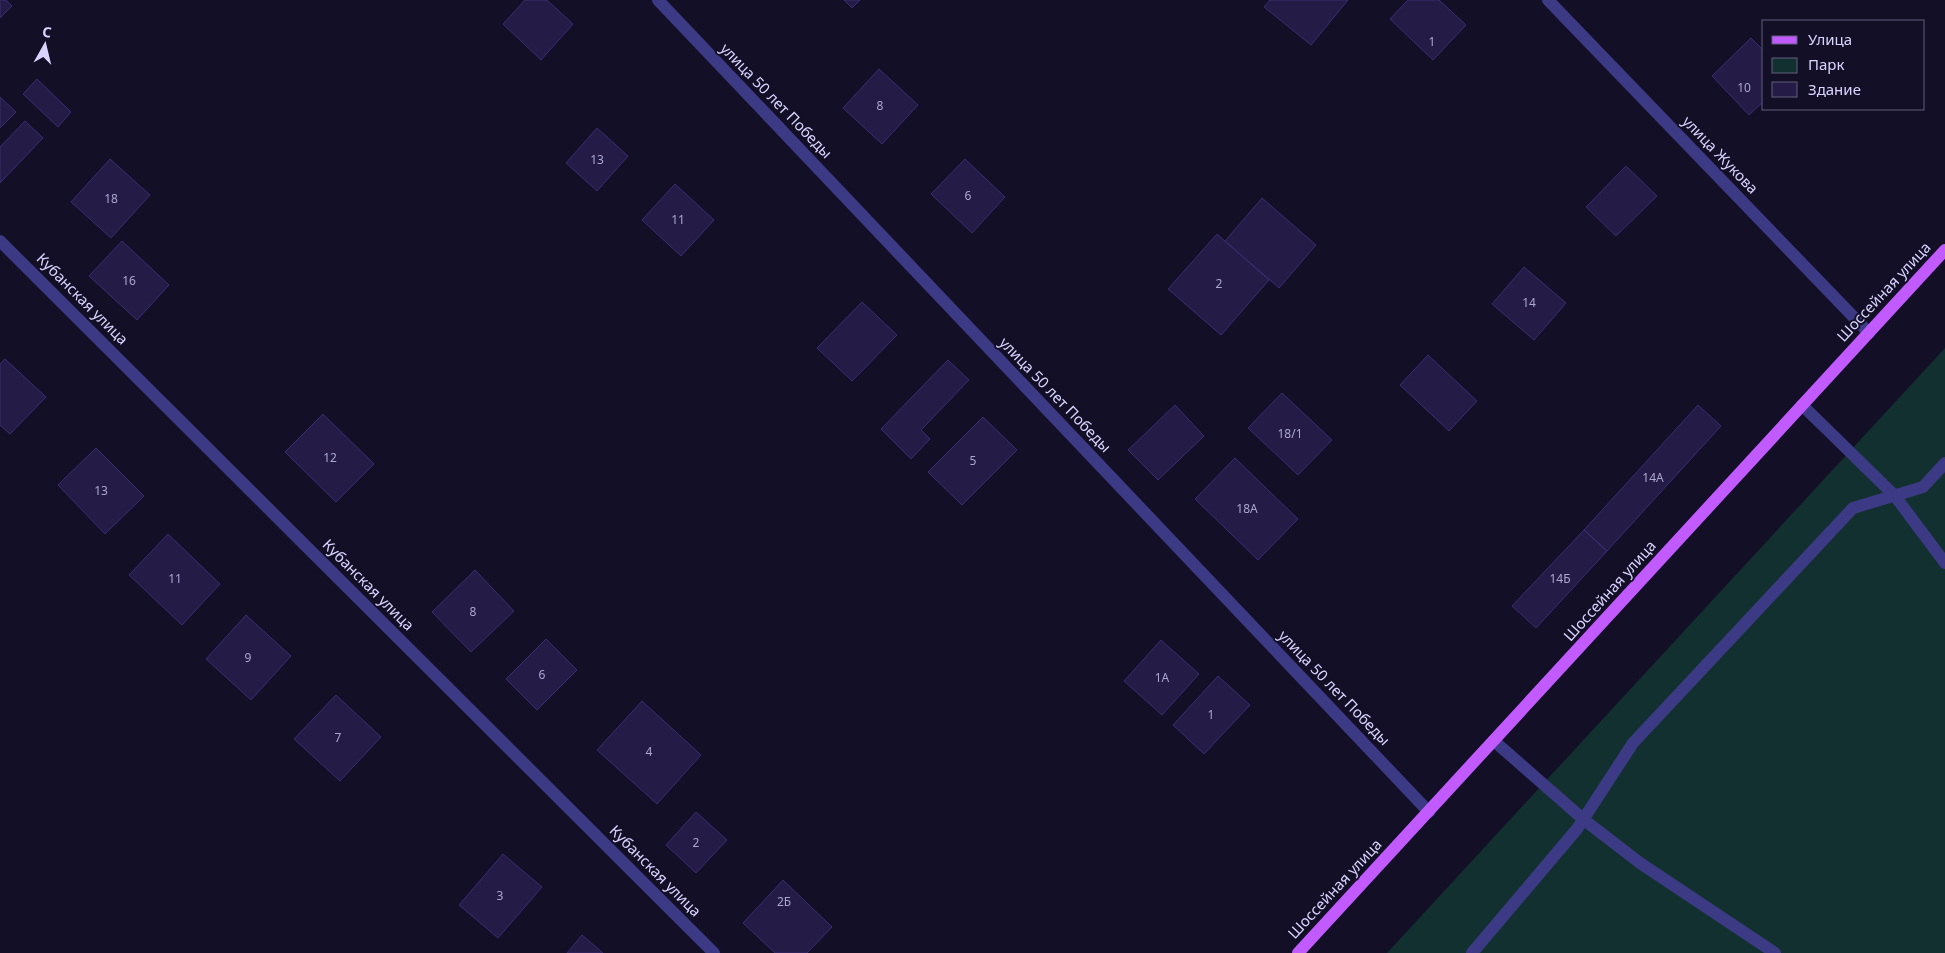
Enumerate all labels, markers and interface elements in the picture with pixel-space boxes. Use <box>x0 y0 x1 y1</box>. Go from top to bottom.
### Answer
north arrow <box>20 20 70 70</box>
legend <box>1762 20 1925 110</box>
text: С <box>41 22 53 42</box>
text: Улица <box>1808 29 1852 49</box>
house number: 1 <box>1429 33 1435 50</box>
street label: улица 50 лет Победы <box>716 38 837 162</box>
text: Парк <box>1808 54 1844 74</box>
house number: 10 <box>1737 79 1751 96</box>
text: Здание <box>1808 79 1861 99</box>
house number: 8 <box>877 97 884 114</box>
street label: улица Жукова <box>1678 111 1763 198</box>
house number: 13 <box>590 151 604 168</box>
house number: 6 <box>965 187 972 204</box>
house number: 18 <box>104 190 118 207</box>
house number: 11 <box>671 211 685 228</box>
street label: Шоссейная улица <box>1832 237 1935 345</box>
street label: Кубанская улица <box>33 248 133 348</box>
house number: 16 <box>122 272 136 289</box>
house number: 2 <box>1216 275 1223 292</box>
house number: 14 <box>1522 294 1536 311</box>
street label: улица 50 лет Победы <box>995 332 1116 456</box>
house number: 18/1 <box>1277 425 1303 442</box>
house number: 12 <box>323 449 337 466</box>
house number: 5 <box>970 452 977 469</box>
house number: 14А <box>1642 469 1664 486</box>
house number: 13 <box>94 482 108 499</box>
house number: 18А <box>1236 500 1258 517</box>
street label: Кубанская улица <box>319 534 419 634</box>
street label: Шоссейная улица <box>1559 536 1660 645</box>
house number: 11 <box>168 570 182 587</box>
house number: 14Б <box>1549 570 1571 587</box>
house number: 8 <box>470 603 477 620</box>
street label: улица 50 лет Победы <box>1274 625 1395 749</box>
house number: 9 <box>245 649 252 666</box>
house number: 6 <box>539 666 546 683</box>
house number: 1А <box>1155 669 1170 686</box>
house number: 1 <box>1208 706 1214 723</box>
house number: 7 <box>335 729 342 746</box>
house number: 4 <box>646 743 653 760</box>
street label: Кубанская улица <box>606 820 706 920</box>
house number: 2 <box>693 834 700 851</box>
street label: Шоссейная улица <box>1283 834 1386 942</box>
house number: 3 <box>497 887 504 904</box>
house number: 2Б <box>777 893 791 910</box>

